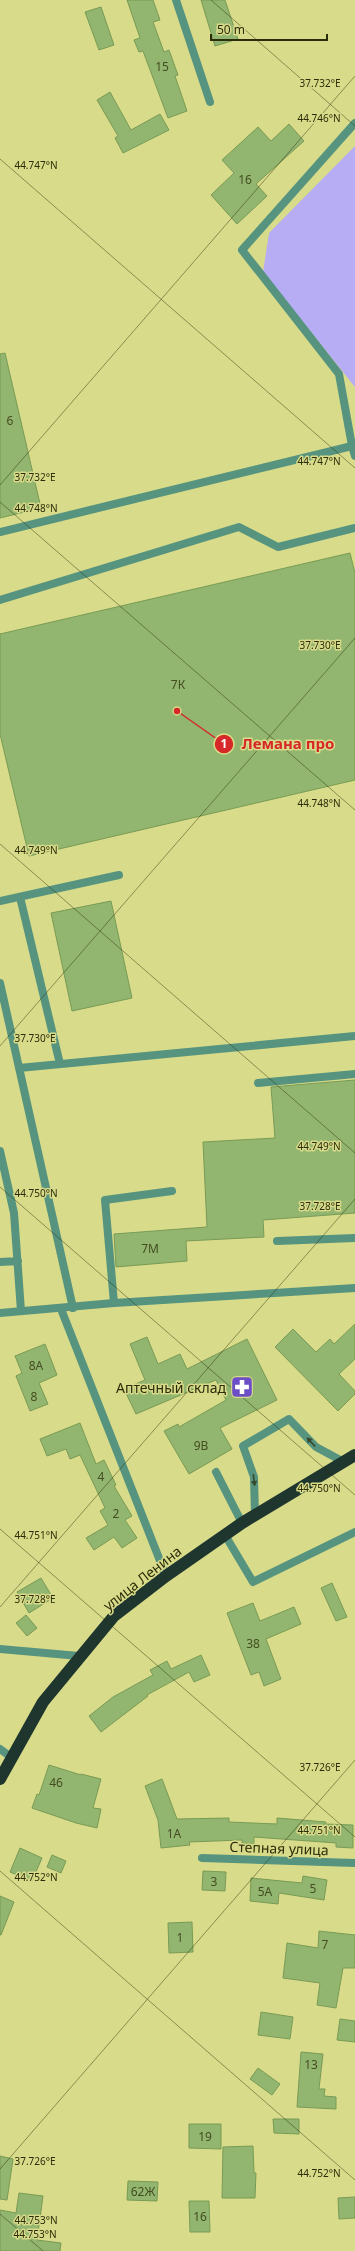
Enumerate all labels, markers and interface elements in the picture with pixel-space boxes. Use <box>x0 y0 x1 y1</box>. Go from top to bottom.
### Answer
scale bar <box>211 16 327 42</box>
text: 50 m <box>217 21 245 38</box>
house number: 15 <box>155 58 169 75</box>
text: 37.732°E <box>299 76 341 90</box>
text: 44.746°N <box>297 111 341 125</box>
text: 44.747°N <box>14 158 58 172</box>
house number: 16 <box>238 171 252 188</box>
house number: 6 <box>7 412 14 429</box>
text: 44.747°N <box>297 454 341 468</box>
text: 37.732°E <box>14 470 56 484</box>
text: 44.748°N <box>14 501 58 515</box>
text: 37.730°E <box>299 638 341 652</box>
house number: 7К <box>171 676 186 693</box>
callout: Лемана про <box>214 730 342 757</box>
text: Лемана про <box>242 733 334 753</box>
text: 1 <box>221 735 227 752</box>
text: 44.748°N <box>297 796 341 810</box>
text: 44.749°N <box>14 843 58 857</box>
text: 37.730°E <box>14 1031 56 1045</box>
text: 44.749°N <box>297 1139 341 1153</box>
text: 44.750°N <box>14 1186 58 1200</box>
text: 37.728°E <box>299 1199 341 1213</box>
house number: 7М <box>141 1240 159 1257</box>
house number: 8А <box>29 1357 44 1374</box>
pharmacy icon: Аптечный склад <box>229 1374 255 1400</box>
place label: Аптечный склад <box>116 1378 226 1397</box>
house number: 8 <box>31 1388 38 1405</box>
house number: 9В <box>194 1437 209 1454</box>
one-way arrow <box>306 1437 316 1447</box>
house number: 4 <box>98 1468 105 1485</box>
one-way arrow <box>250 1474 257 1486</box>
text: 44.750°N <box>297 1481 341 1495</box>
house number: 2 <box>113 1505 120 1522</box>
text: 44.751°N <box>14 1528 58 1542</box>
street label: улица Ленина <box>99 1541 185 1615</box>
text: 37.728°E <box>14 1592 56 1606</box>
house number: 38 <box>246 1635 260 1652</box>
text: 37.726°E <box>299 1760 341 1774</box>
house number: 46 <box>49 1774 63 1791</box>
text: 44.751°N <box>297 1823 341 1837</box>
house number: 1А <box>167 1825 182 1842</box>
street label: Степная улица <box>229 1837 329 1859</box>
text: 44.752°N <box>14 1870 58 1884</box>
house number: 3 <box>211 1873 218 1890</box>
house number: 5 <box>310 1880 317 1897</box>
house number: 5А <box>258 1883 273 1900</box>
house number: 1 <box>177 1929 183 1946</box>
house number: 7 <box>322 1936 329 1953</box>
house number: 13 <box>304 2056 318 2073</box>
house number: 19 <box>198 2128 212 2145</box>
text: 37.726°E <box>14 2154 56 2168</box>
text: 44.752°N <box>297 2166 341 2180</box>
house number: 62Ж <box>131 2183 155 2200</box>
house number: 16 <box>193 2208 207 2225</box>
text: 44.753°N <box>14 2213 58 2227</box>
text: 44.753°N <box>13 2227 57 2241</box>

